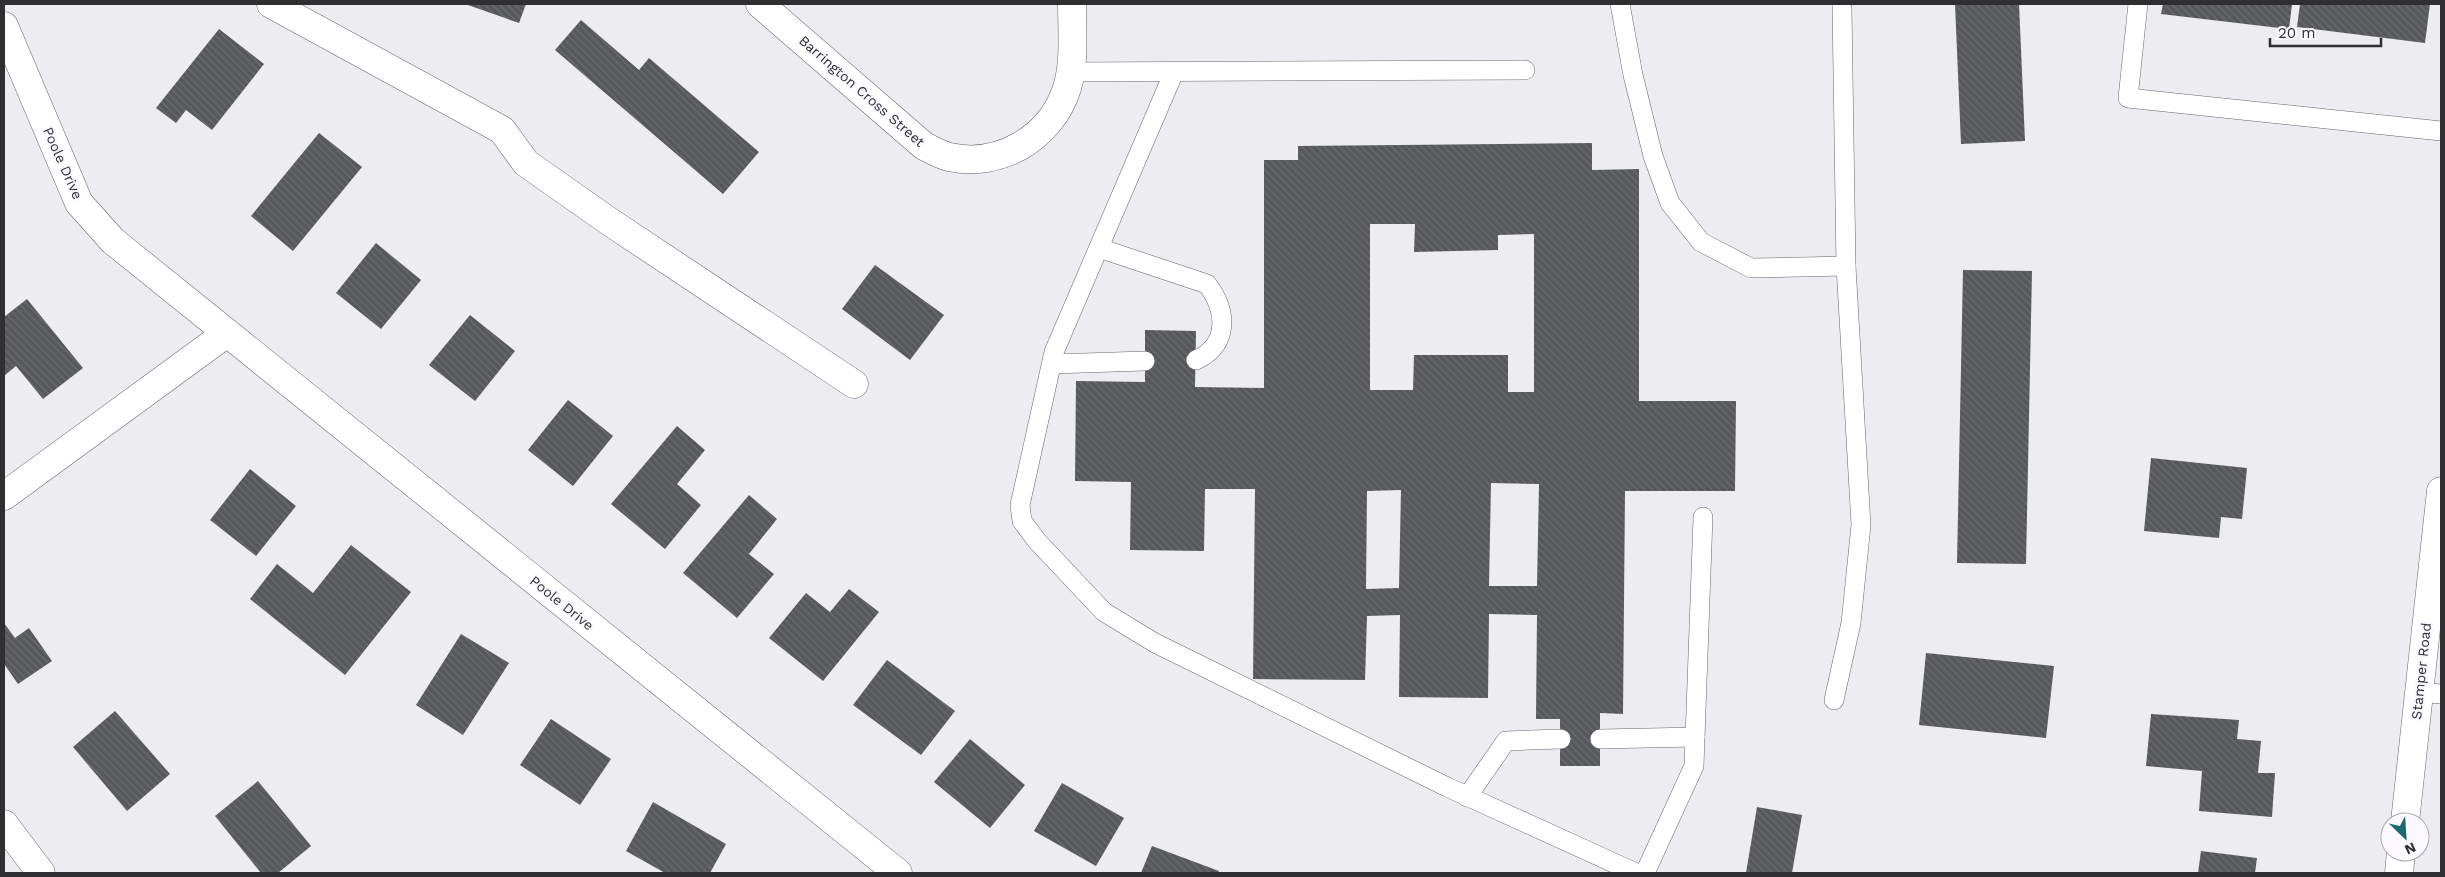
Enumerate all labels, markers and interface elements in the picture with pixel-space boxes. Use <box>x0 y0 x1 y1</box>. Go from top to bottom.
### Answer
scale bar <box>2270 15 2381 47</box>
text: 20 m <box>2278 24 2316 42</box>
street label: Barrington Cross Street <box>796 32 928 150</box>
street label: Poole Drive <box>40 124 86 202</box>
street label: Poole Drive <box>527 572 597 634</box>
street label: Stamper Road <box>2408 622 2434 720</box>
north arrow <box>2380 812 2430 862</box>
text: N <box>2402 839 2419 858</box>

